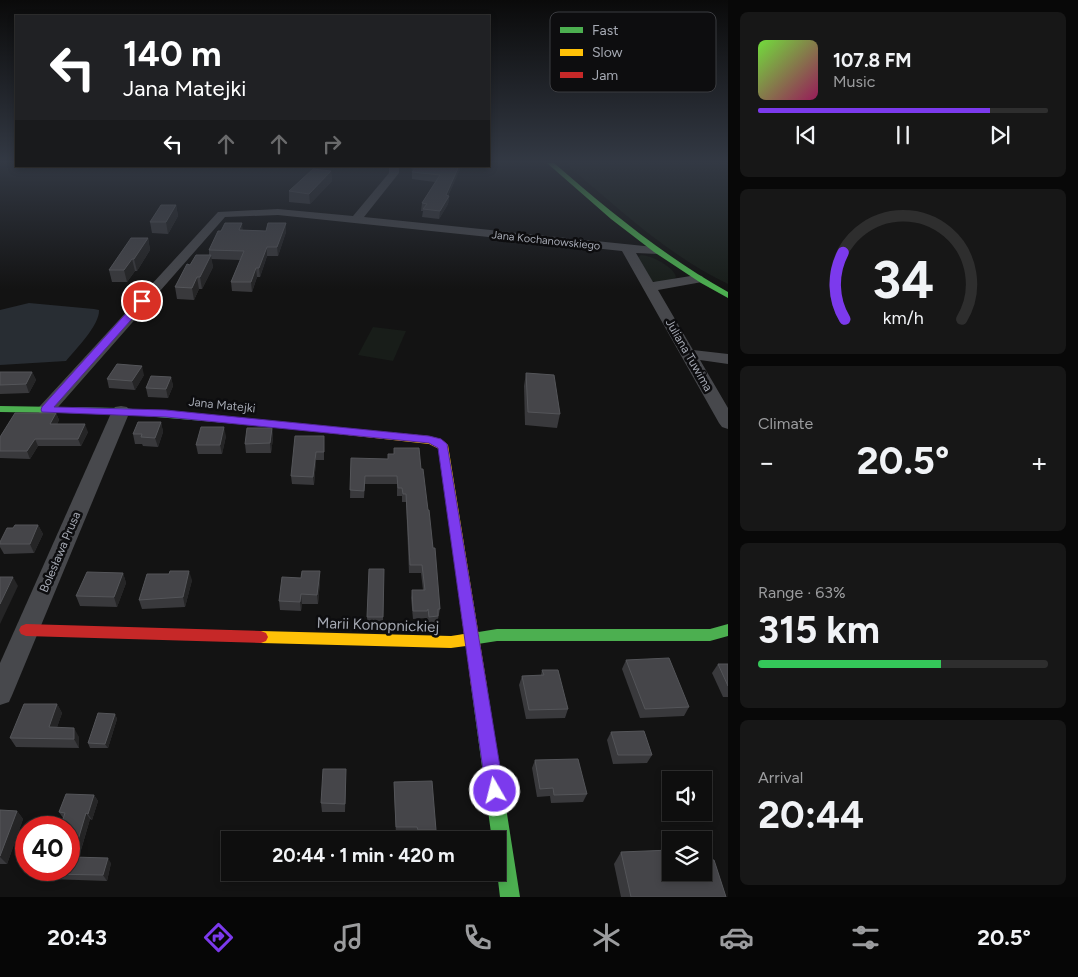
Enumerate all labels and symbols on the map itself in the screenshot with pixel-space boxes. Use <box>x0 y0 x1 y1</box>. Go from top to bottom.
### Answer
legend <box>550 12 716 92</box>
text: Fast <box>592 22 618 39</box>
text: Slow <box>592 44 623 61</box>
text: Jam <box>592 67 618 84</box>
street label: Jana Kochanowskiego <box>491 228 601 253</box>
pin <box>121 280 163 322</box>
street label: Juliana Tuwima <box>663 316 715 394</box>
street label: Jana Matejki <box>188 395 256 415</box>
street label: Bolesława Prusa <box>37 510 83 594</box>
street label: Marii Konopnickiej <box>316 614 440 636</box>
position arrow <box>468 764 520 816</box>
speed limit sign: 40 <box>15 816 80 881</box>

